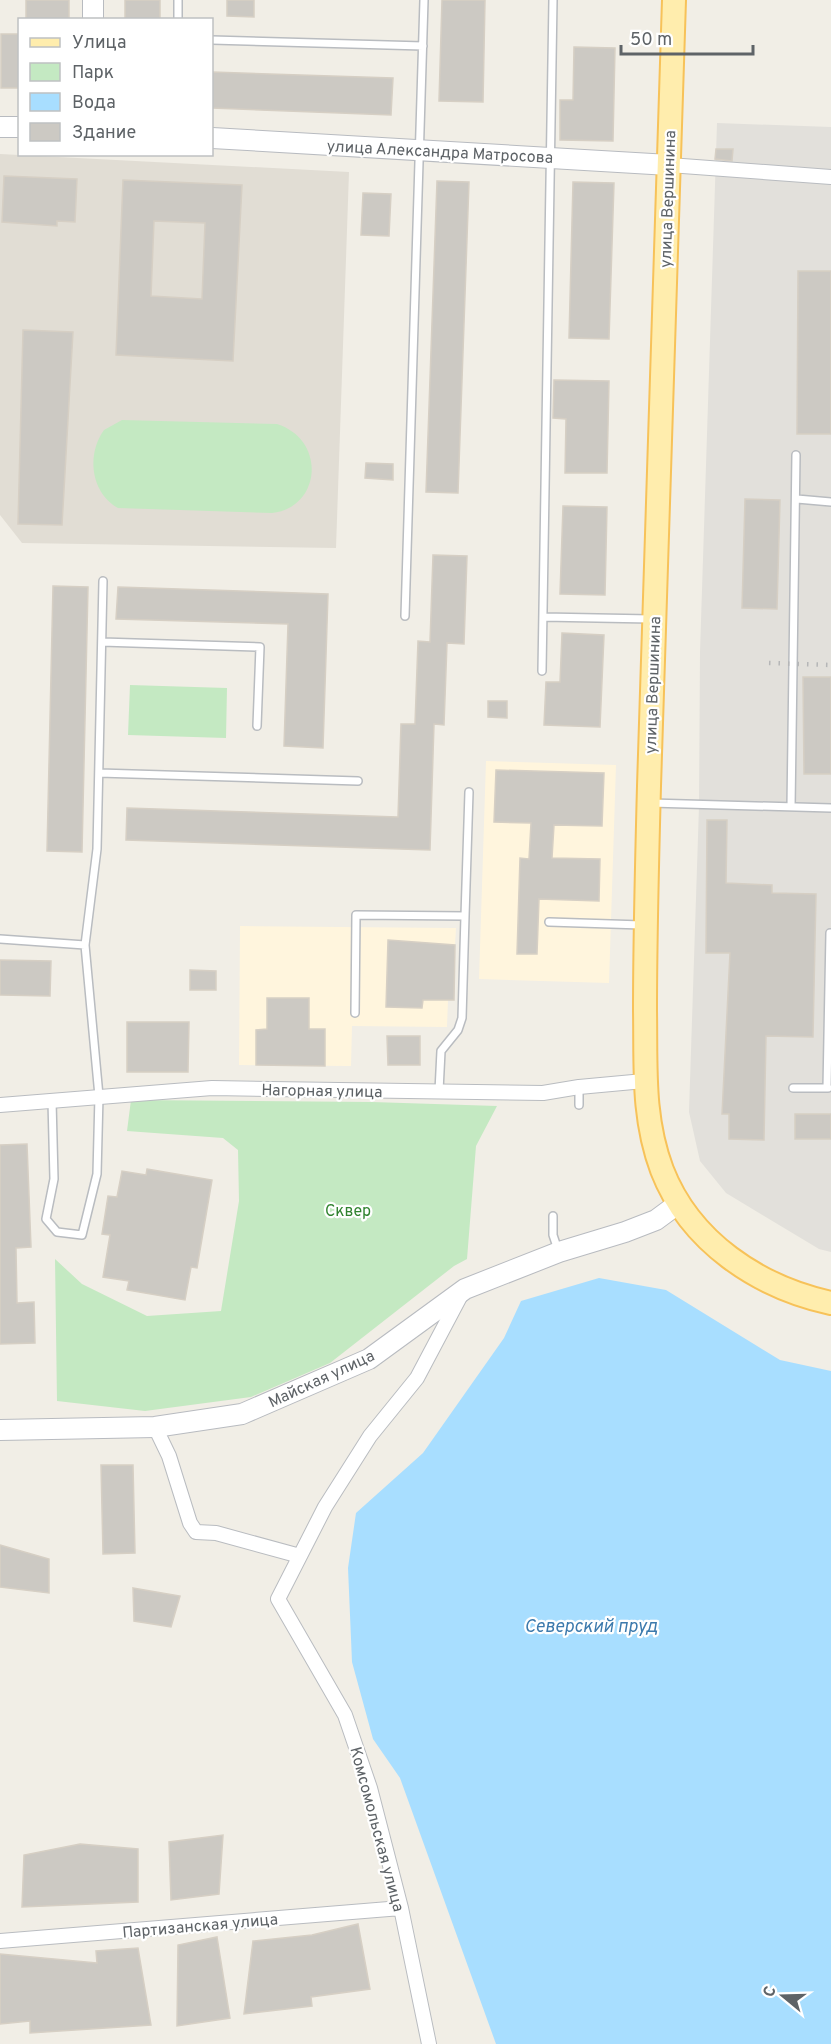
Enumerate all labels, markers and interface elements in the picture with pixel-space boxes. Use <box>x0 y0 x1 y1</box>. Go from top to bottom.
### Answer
legend <box>18 18 213 156</box>
scale bar <box>621 18 753 56</box>
text: 50 m <box>630 29 672 52</box>
text: Улица <box>72 32 126 55</box>
text: Парк <box>72 62 114 85</box>
text: Вода <box>72 92 116 115</box>
text: Здание <box>72 122 136 145</box>
street label: улица Вершинина <box>657 130 681 268</box>
street label: улица Александра Матросова <box>326 137 554 169</box>
street label: улица Вершинина <box>642 616 666 754</box>
street label: Нагорная улица <box>261 1081 383 1103</box>
park label: Сквер <box>325 1202 371 1222</box>
street label: Майская улица <box>266 1346 378 1413</box>
water label: Северский пруд <box>524 1616 658 1639</box>
street label: Комсомольская улица <box>344 1745 408 1914</box>
street label: Партизанская улица <box>122 1910 279 1944</box>
north arrow <box>753 1966 813 2026</box>
text: С <box>760 1984 782 2000</box>

